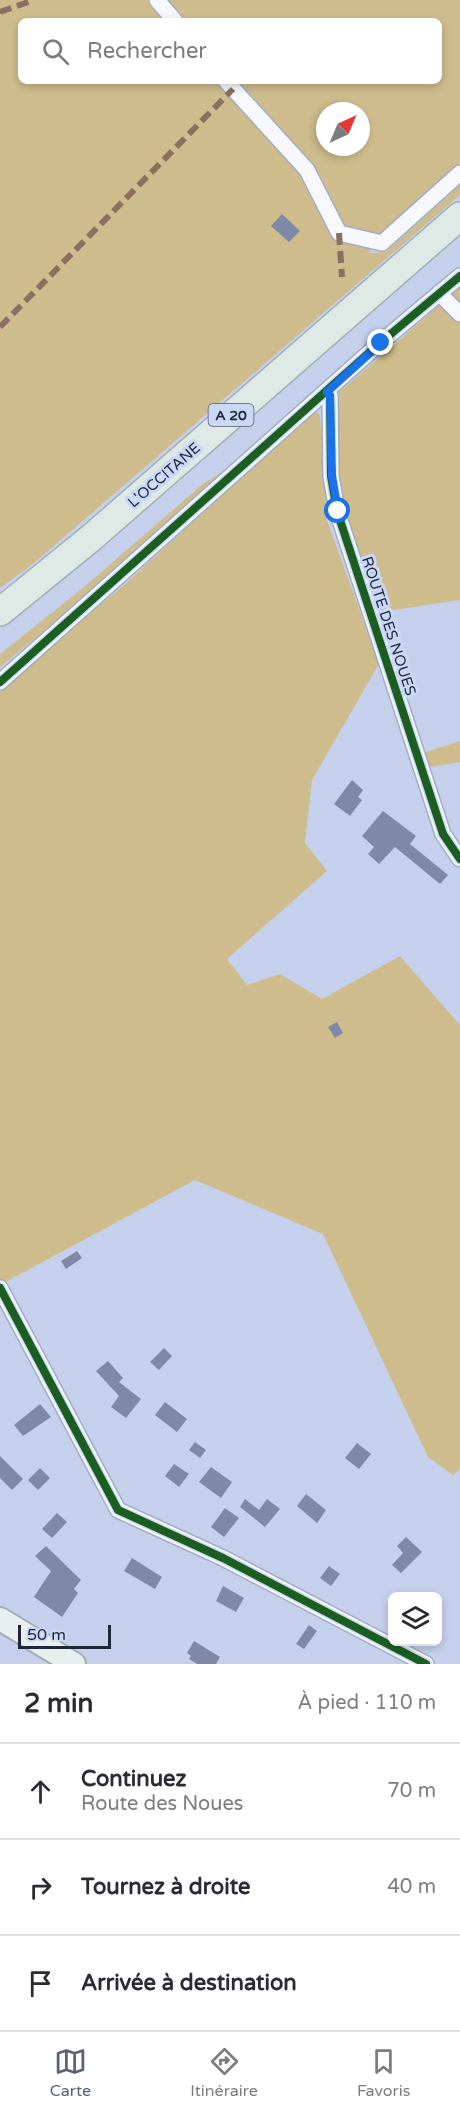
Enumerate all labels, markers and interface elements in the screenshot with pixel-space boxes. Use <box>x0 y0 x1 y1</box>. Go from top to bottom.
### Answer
search box <box>18 18 442 84</box>
icon: search <box>39 35 72 68</box>
text: Rechercher <box>87 38 207 64</box>
north arrow <box>316 102 370 156</box>
route end <box>367 329 393 355</box>
road number: A 20 <box>208 404 254 426</box>
street label: L'OCCITANE <box>124 439 204 511</box>
route start <box>324 497 350 523</box>
street label: ROUTE DES NOUES <box>358 554 420 698</box>
map controls <box>388 1592 442 1646</box>
button: layers <box>388 1592 442 1646</box>
scale bar <box>18 1622 111 1650</box>
text: 50 m <box>27 1625 66 1645</box>
text: 2 min <box>24 1688 93 1719</box>
text: À pied · 110 m <box>298 1691 436 1715</box>
text: Continuez <box>81 1766 186 1792</box>
icon: ahead <box>24 1775 57 1808</box>
text: 70 m <box>387 1779 436 1803</box>
text: Route des Noues <box>81 1792 243 1816</box>
icon: right <box>24 1871 57 1904</box>
text: Tournez à droite <box>81 1874 250 1900</box>
text: 40 m <box>387 1875 436 1899</box>
icon: arrive <box>24 1967 57 2000</box>
text: Arrivée à destination <box>81 1970 297 1996</box>
tab: Carte <box>50 2045 91 2101</box>
tab: Itinéraire <box>190 2045 258 2101</box>
tab: Favoris <box>357 2045 410 2101</box>

